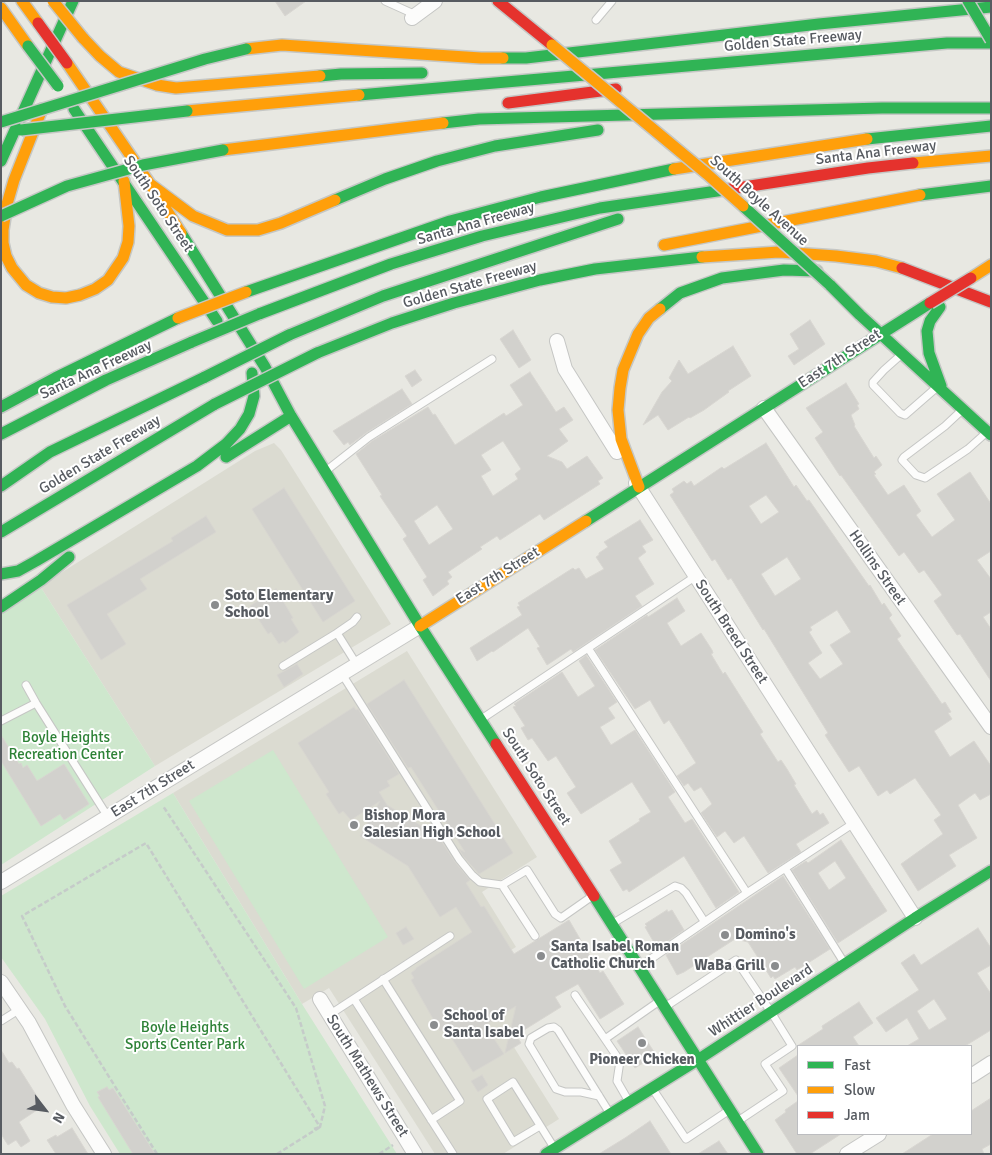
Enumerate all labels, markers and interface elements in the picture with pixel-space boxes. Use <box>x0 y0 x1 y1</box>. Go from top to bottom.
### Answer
street label: Golden State Freeway <box>723 26 863 56</box>
street label: Santa Ana Freeway <box>815 137 937 169</box>
street label: South Soto Street <box>119 152 197 256</box>
street label: South Boyle Avenue <box>706 152 812 250</box>
street label: Santa Ana Freeway <box>415 199 537 249</box>
street label: Golden State Freeway <box>401 257 539 313</box>
street label: East 7th Street <box>795 326 885 392</box>
street label: Santa Ana Freeway <box>37 336 155 404</box>
street label: Golden State Freeway <box>36 412 164 498</box>
street label: Hollins Street <box>844 527 910 609</box>
street label: East 7th Street <box>453 543 543 609</box>
street label: South Breed Street <box>691 577 771 687</box>
place label: Soto Elementary School <box>225 587 333 622</box>
marker: Soto Elementary School <box>209 599 221 611</box>
street label: South Soto Street <box>498 725 574 829</box>
park label: Boyle Heights Recreation Center <box>8 729 124 764</box>
street label: East 7th Street <box>108 756 198 822</box>
place label: Bishop Mora Salesian High School <box>364 807 501 842</box>
marker: Bishop Mora Salesian High School <box>348 819 360 831</box>
place label: Domino's <box>735 926 796 944</box>
marker: Domino's <box>719 929 731 941</box>
place label: Santa Isabel Roman Catholic Church <box>551 938 679 973</box>
marker: Santa Isabel Roman Catholic Church <box>535 950 547 962</box>
place label: WaBa Grill <box>694 957 765 975</box>
marker: WaBa Grill <box>769 960 781 972</box>
street label: Whittier Boulevard <box>706 961 816 1041</box>
place label: School of Santa Isabel <box>444 1007 524 1042</box>
street label: South Mathews Street <box>322 1011 412 1141</box>
park label: Boyle Heights Sports Center Park <box>125 1019 245 1054</box>
marker: School of Santa Isabel <box>428 1019 440 1031</box>
marker: Pioneer Chicken <box>636 1037 648 1049</box>
legend <box>797 1045 972 1135</box>
place label: Pioneer Chicken <box>589 1051 695 1069</box>
text: Fast <box>844 1056 871 1074</box>
text: Slow <box>844 1081 875 1099</box>
north arrow <box>20 1085 70 1135</box>
text: Jam <box>844 1106 870 1124</box>
text: N <box>49 1109 68 1126</box>

